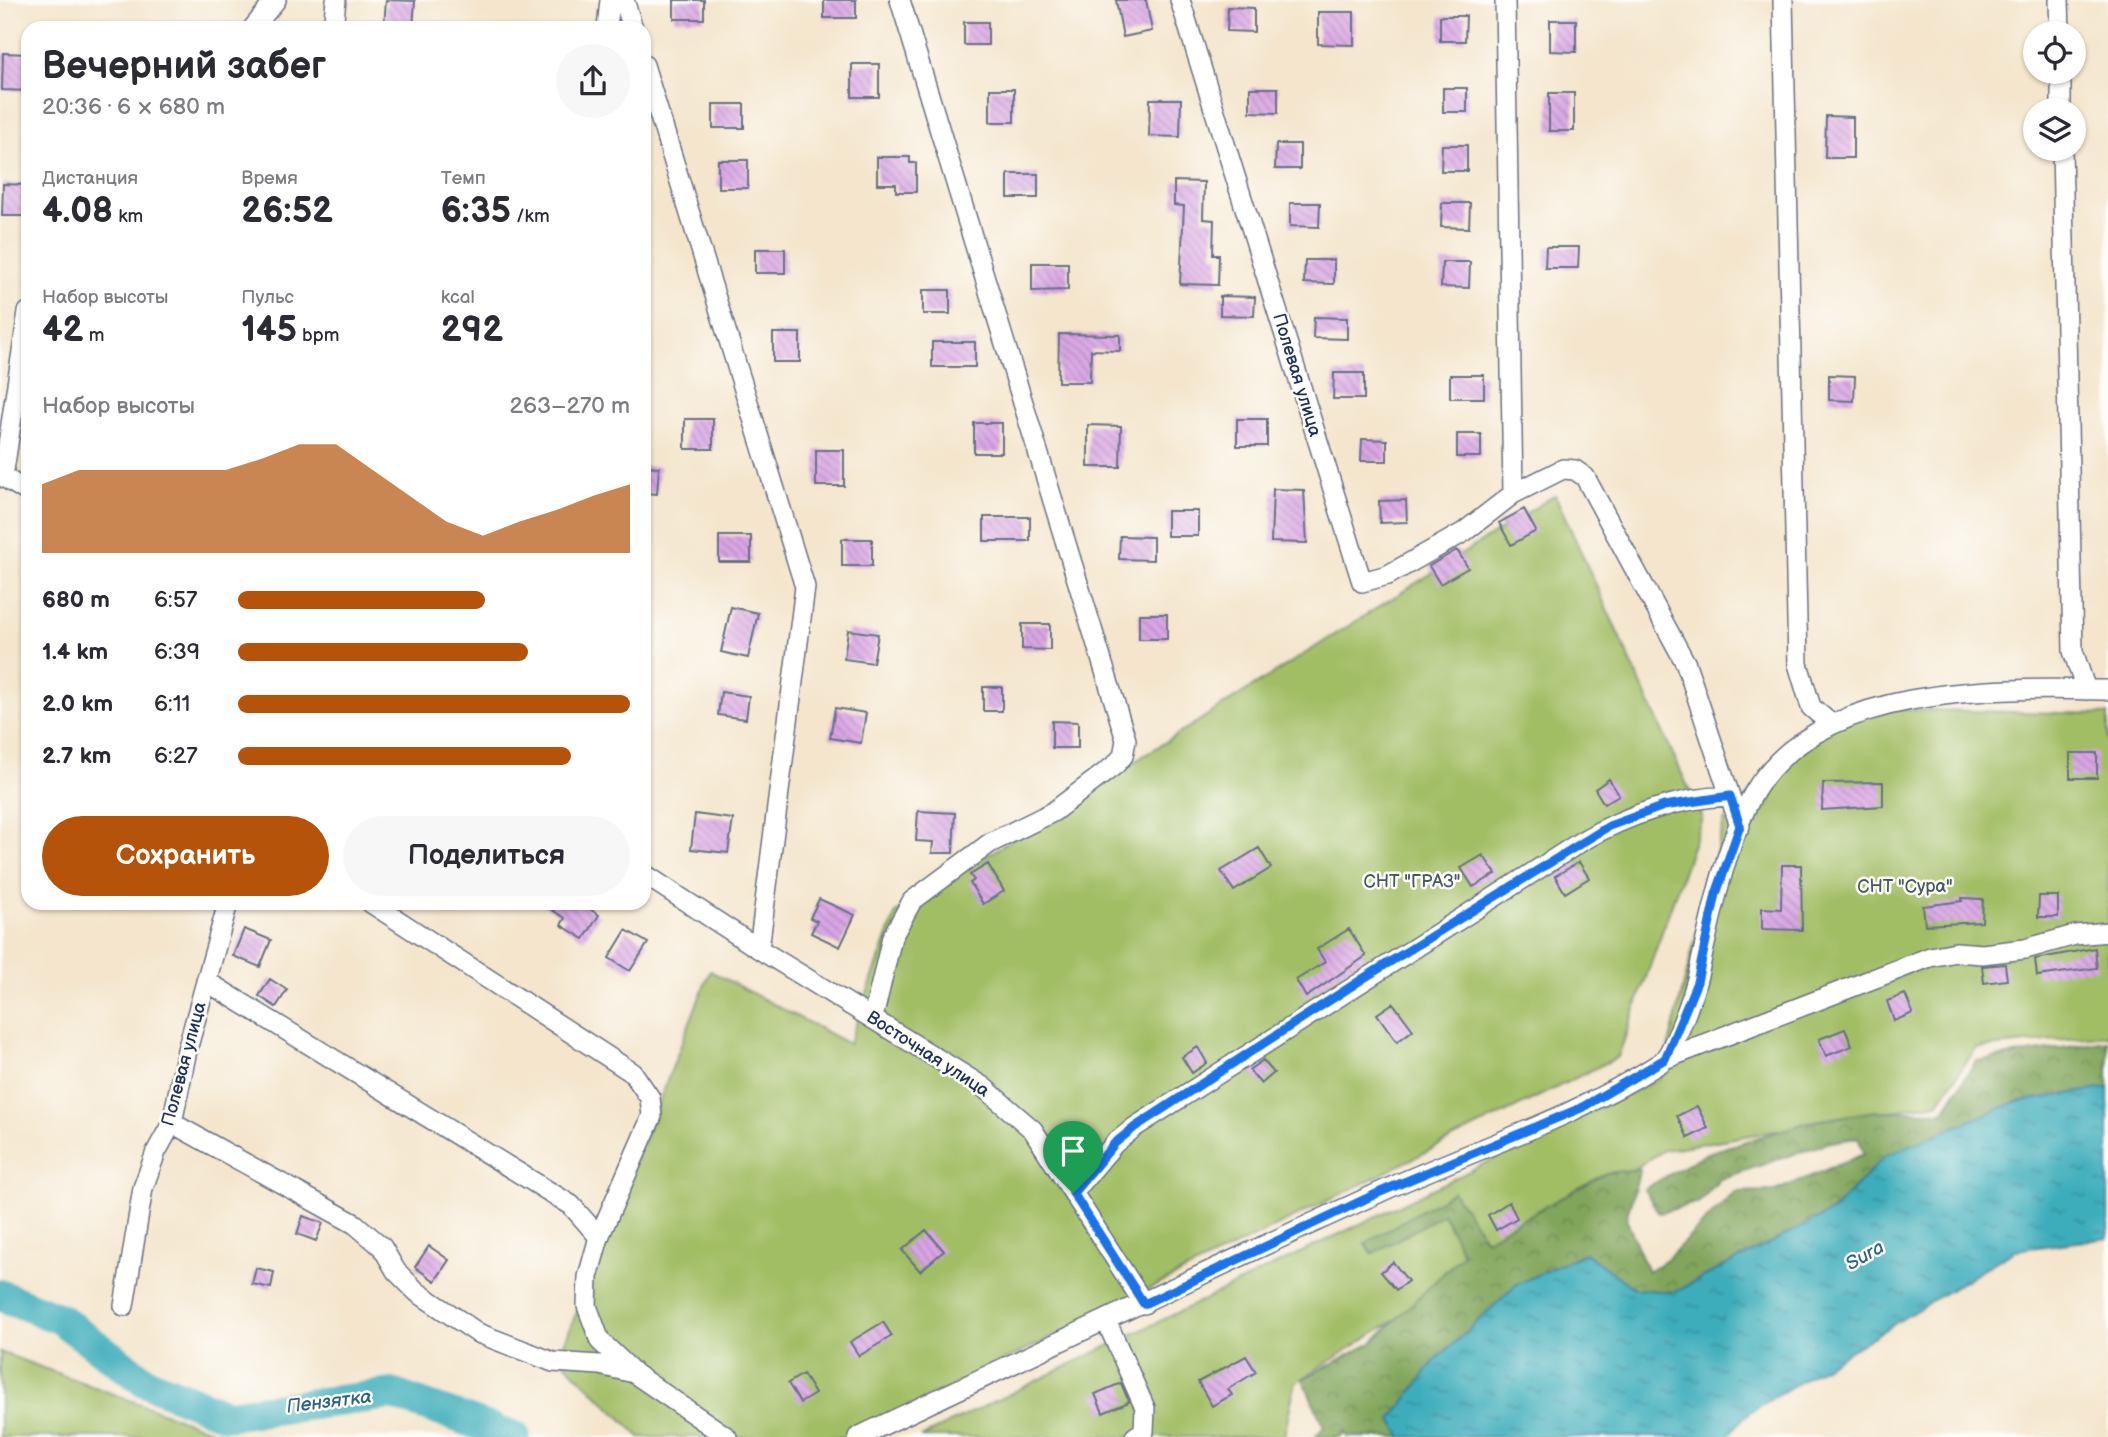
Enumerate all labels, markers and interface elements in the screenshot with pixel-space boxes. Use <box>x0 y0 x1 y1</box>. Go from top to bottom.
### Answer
map controls <box>2023 21 2086 161</box>
button: locate <box>2023 21 2086 84</box>
text: Вечерний забег <box>42 44 326 89</box>
button: share <box>556 44 630 118</box>
text: 20:36 · 6 × 680 m <box>42 93 225 121</box>
button: layers <box>2023 98 2086 161</box>
text: Дистанция <box>42 167 138 190</box>
text: Время <box>241 167 298 190</box>
text: Темп <box>441 167 486 190</box>
text: 4.08 <box>42 190 113 233</box>
text: 26:52 <box>241 190 333 233</box>
text: 6:35 <box>441 190 511 233</box>
text: km <box>113 205 143 228</box>
text: /km <box>511 205 550 228</box>
text: Набор высоты <box>42 286 168 309</box>
text: Пульс <box>241 286 294 309</box>
text: kcal <box>441 286 475 309</box>
text: 42 <box>42 309 84 352</box>
text: 145 <box>241 309 297 352</box>
text: 292 <box>441 309 503 352</box>
street label: Полевая улица <box>1268 311 1326 439</box>
text: m <box>84 324 104 347</box>
text: bpm <box>297 324 339 347</box>
text: Набор высоты <box>42 392 195 420</box>
text: 263–270 m <box>509 392 630 420</box>
text: 680 m <box>42 586 110 614</box>
text: 6:57 <box>154 586 197 614</box>
text: 1.4 km <box>42 638 108 666</box>
text: 6:39 <box>154 638 200 666</box>
text: 2.0 km <box>42 690 113 718</box>
text: 6:11 <box>154 690 191 718</box>
text: 2.7 km <box>42 742 111 770</box>
text: 6:27 <box>154 742 198 770</box>
button: Сохранить <box>42 816 329 896</box>
button: Поделиться <box>343 816 630 896</box>
park label: СНТ "ГРАЗ" <box>1363 871 1461 892</box>
park label: СНТ "Сура" <box>1857 876 1953 897</box>
street label: Полевая улица <box>157 999 211 1128</box>
street label: Восточная улица <box>863 1007 994 1102</box>
pin <box>1043 1121 1103 1193</box>
icon: arrive <box>1054 1132 1092 1170</box>
water label: Sura <box>1842 1236 1888 1276</box>
water label: Пензятка <box>285 1385 373 1419</box>

